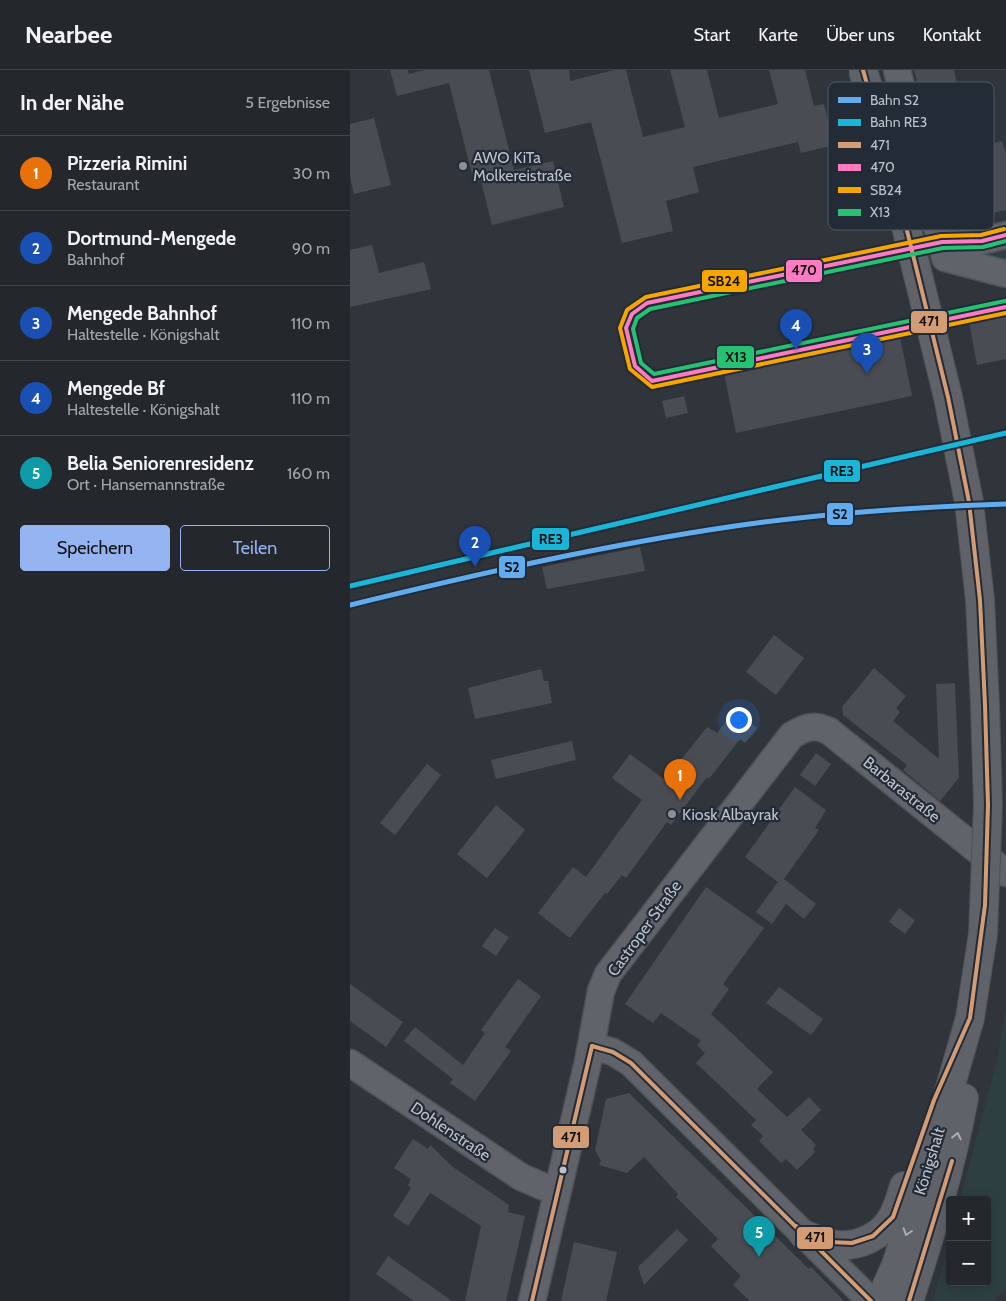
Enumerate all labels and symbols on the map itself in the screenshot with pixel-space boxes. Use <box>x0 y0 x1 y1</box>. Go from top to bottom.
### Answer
legend <box>828 82 994 230</box>
text: Bahn S2 <box>870 91 919 109</box>
text: Bahn RE3 <box>870 113 927 131</box>
text: 471 <box>870 136 890 154</box>
place label: AWO KiTa Molkereistraße <box>473 148 572 185</box>
text: 470 <box>870 158 895 176</box>
marker: AWO KiTa Molkereistraße <box>457 160 469 172</box>
text: SB24 <box>870 181 902 199</box>
text: X13 <box>870 203 890 221</box>
line badge: 470 <box>785 259 823 283</box>
text: 470 <box>791 261 817 279</box>
line badge: SB24 <box>701 269 748 293</box>
text: SB24 <box>708 272 740 290</box>
pin: 4 <box>780 309 812 350</box>
line badge: 471 <box>910 310 948 334</box>
text: 471 <box>919 312 940 330</box>
pin: 3 <box>851 333 883 374</box>
line badge: X13 <box>716 345 755 369</box>
text: X13 <box>724 348 747 366</box>
line badge: RE3 <box>823 459 861 483</box>
text: RE3 <box>830 462 854 480</box>
line badge: S2 <box>826 502 854 526</box>
text: S2 <box>832 505 848 523</box>
pin: 2 <box>459 526 491 567</box>
line badge: RE3 <box>531 527 570 551</box>
text: RE3 <box>539 530 563 548</box>
line badge: S2 <box>498 555 526 579</box>
text: S2 <box>504 558 520 576</box>
your location <box>726 707 752 733</box>
street label: Barbarastraße <box>859 753 944 826</box>
pin: 1 <box>664 759 696 800</box>
place label: Kiosk Albayrak <box>682 805 779 824</box>
marker: Kiosk Albayrak <box>666 808 678 820</box>
street label: Castroper Straße <box>603 877 685 980</box>
street label: Dohlenstraße <box>407 1098 494 1165</box>
street label: Königshalt <box>910 1124 949 1197</box>
line badge: 471 <box>552 1125 590 1149</box>
text: 471 <box>561 1128 582 1146</box>
one-way arrow <box>951 1132 961 1141</box>
unlabelled marker <box>558 1165 568 1175</box>
pin: 5 <box>743 1216 775 1257</box>
line badge: 471 <box>796 1226 834 1250</box>
one-way arrow <box>903 1227 913 1236</box>
text: 471 <box>805 1228 826 1246</box>

